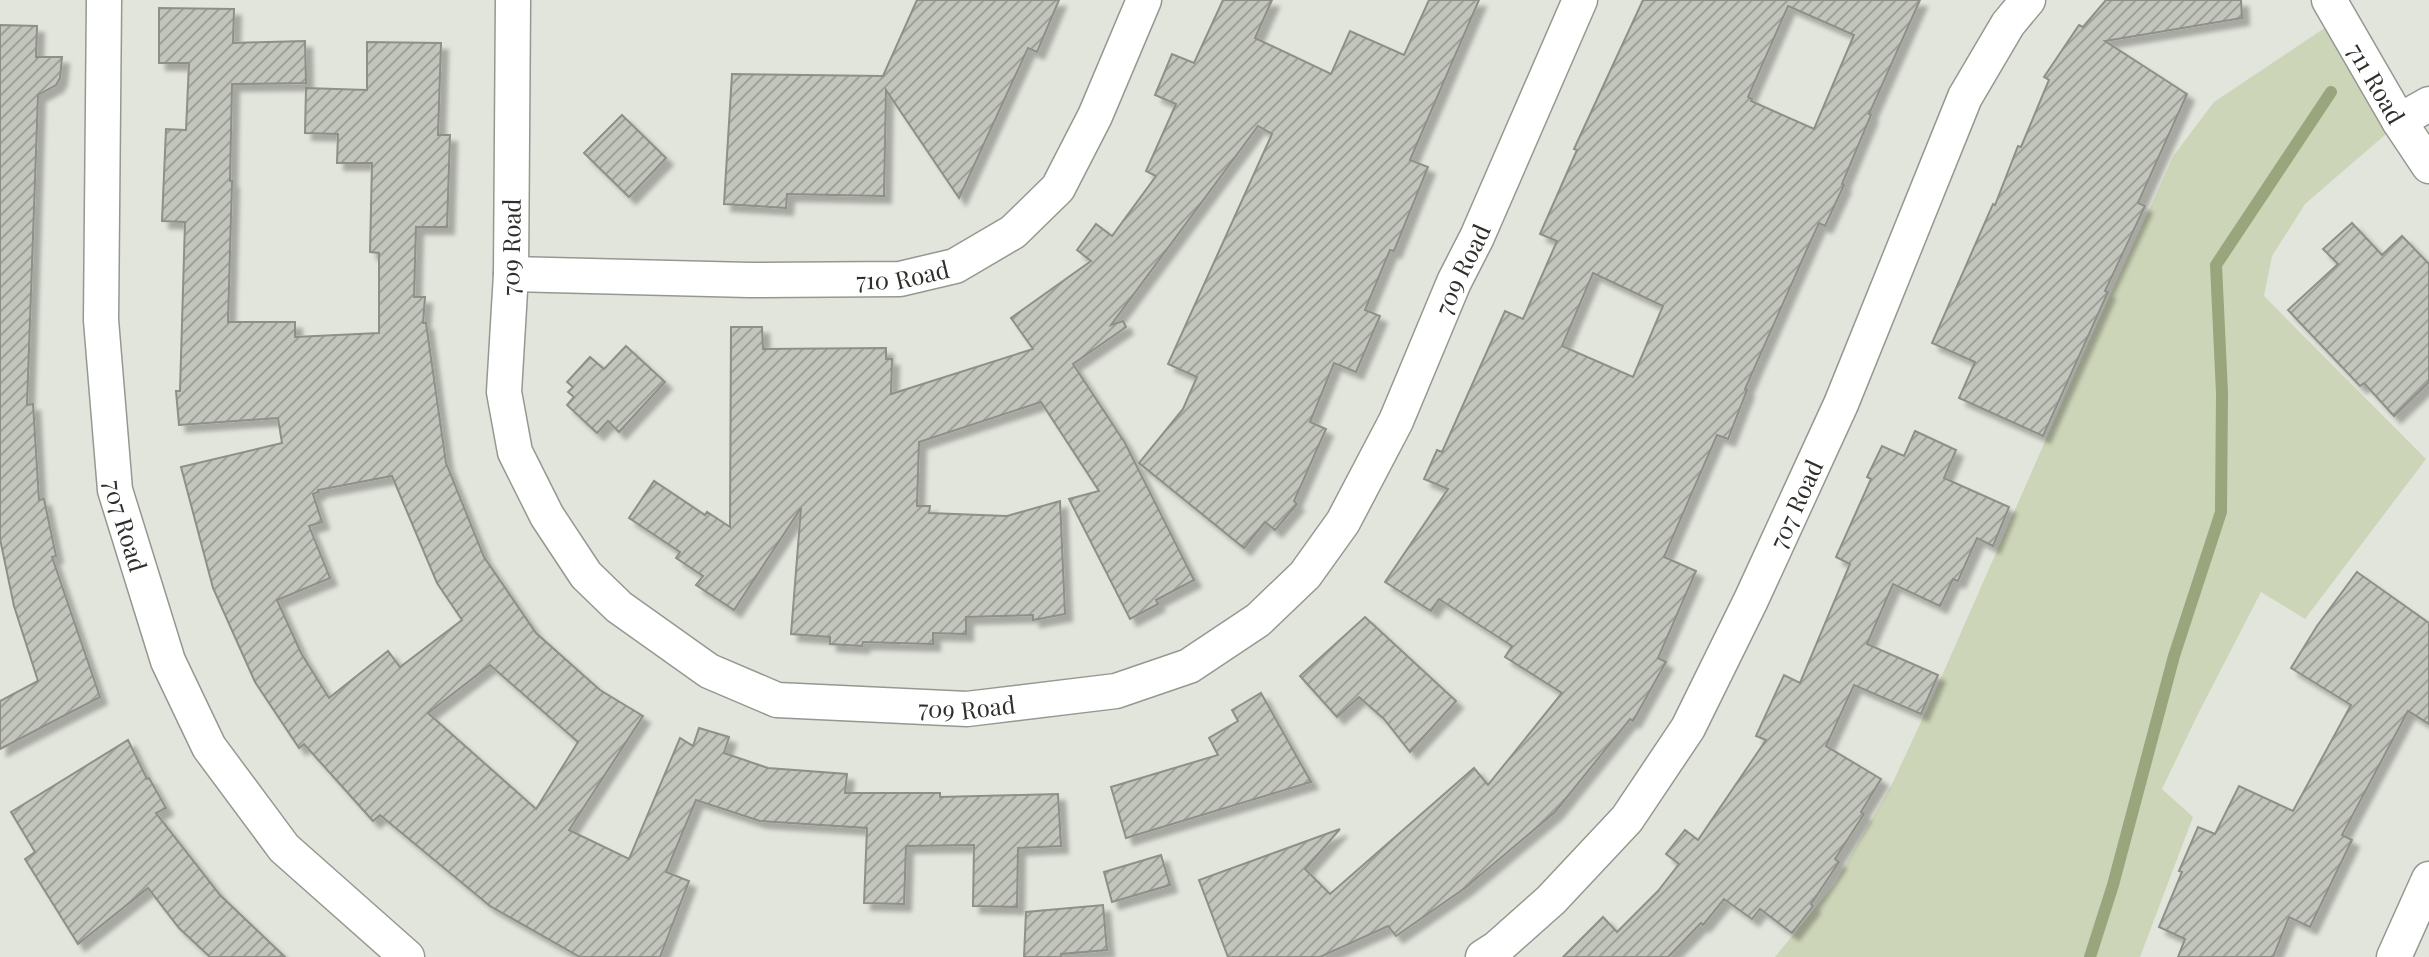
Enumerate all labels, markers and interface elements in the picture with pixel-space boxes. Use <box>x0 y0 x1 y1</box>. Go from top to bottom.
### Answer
street label: 711 Road <box>2341 37 2413 129</box>
street label: 709 Road <box>493 198 527 296</box>
street label: 709 Road <box>1426 219 1497 319</box>
street label: 710 Road <box>856 252 952 296</box>
street label: 707 Road <box>1761 454 1829 553</box>
street label: 707 Road <box>98 479 155 576</box>
street label: 709 Road <box>918 687 1017 726</box>

